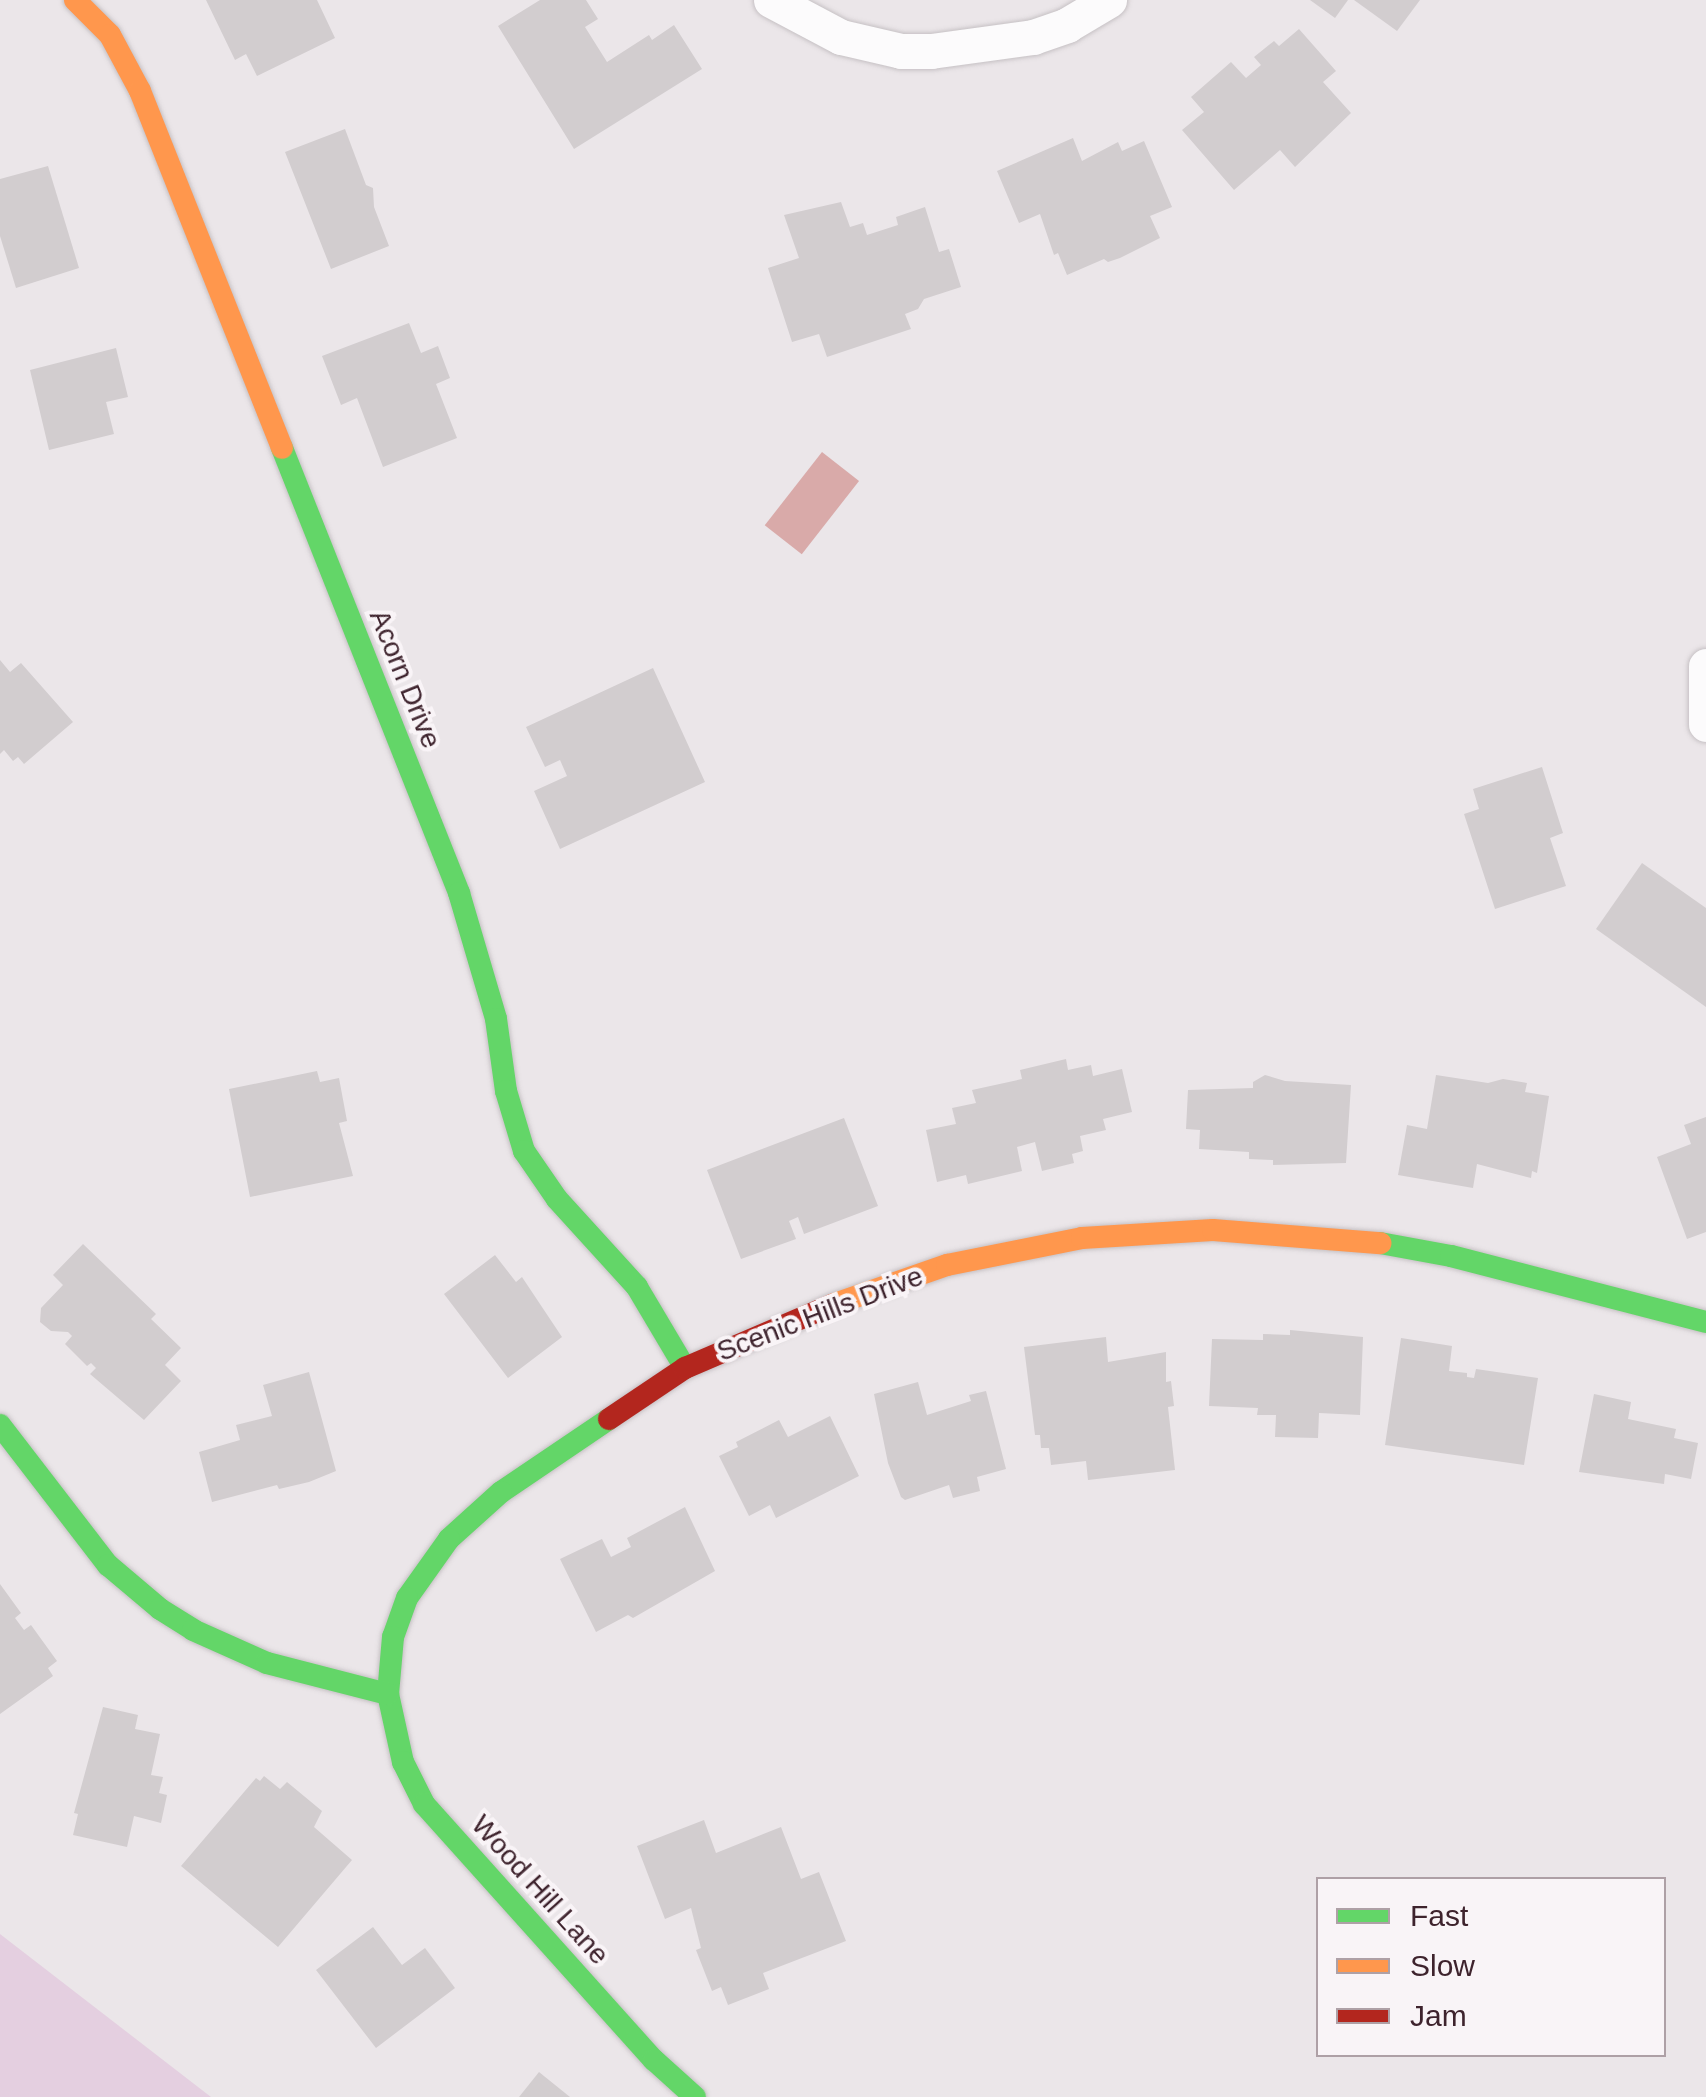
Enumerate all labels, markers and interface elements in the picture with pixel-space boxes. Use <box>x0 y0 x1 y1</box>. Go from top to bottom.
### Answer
street label: Acorn Drive <box>362 605 448 753</box>
street label: Scenic Hills Drive <box>712 1259 928 1369</box>
street label: Wood Hill Lane <box>464 1808 616 1972</box>
legend <box>1316 1877 1666 2057</box>
text: Fast <box>1410 1899 1468 1932</box>
text: Slow <box>1410 1949 1475 1982</box>
text: Jam <box>1410 1999 1467 2032</box>

